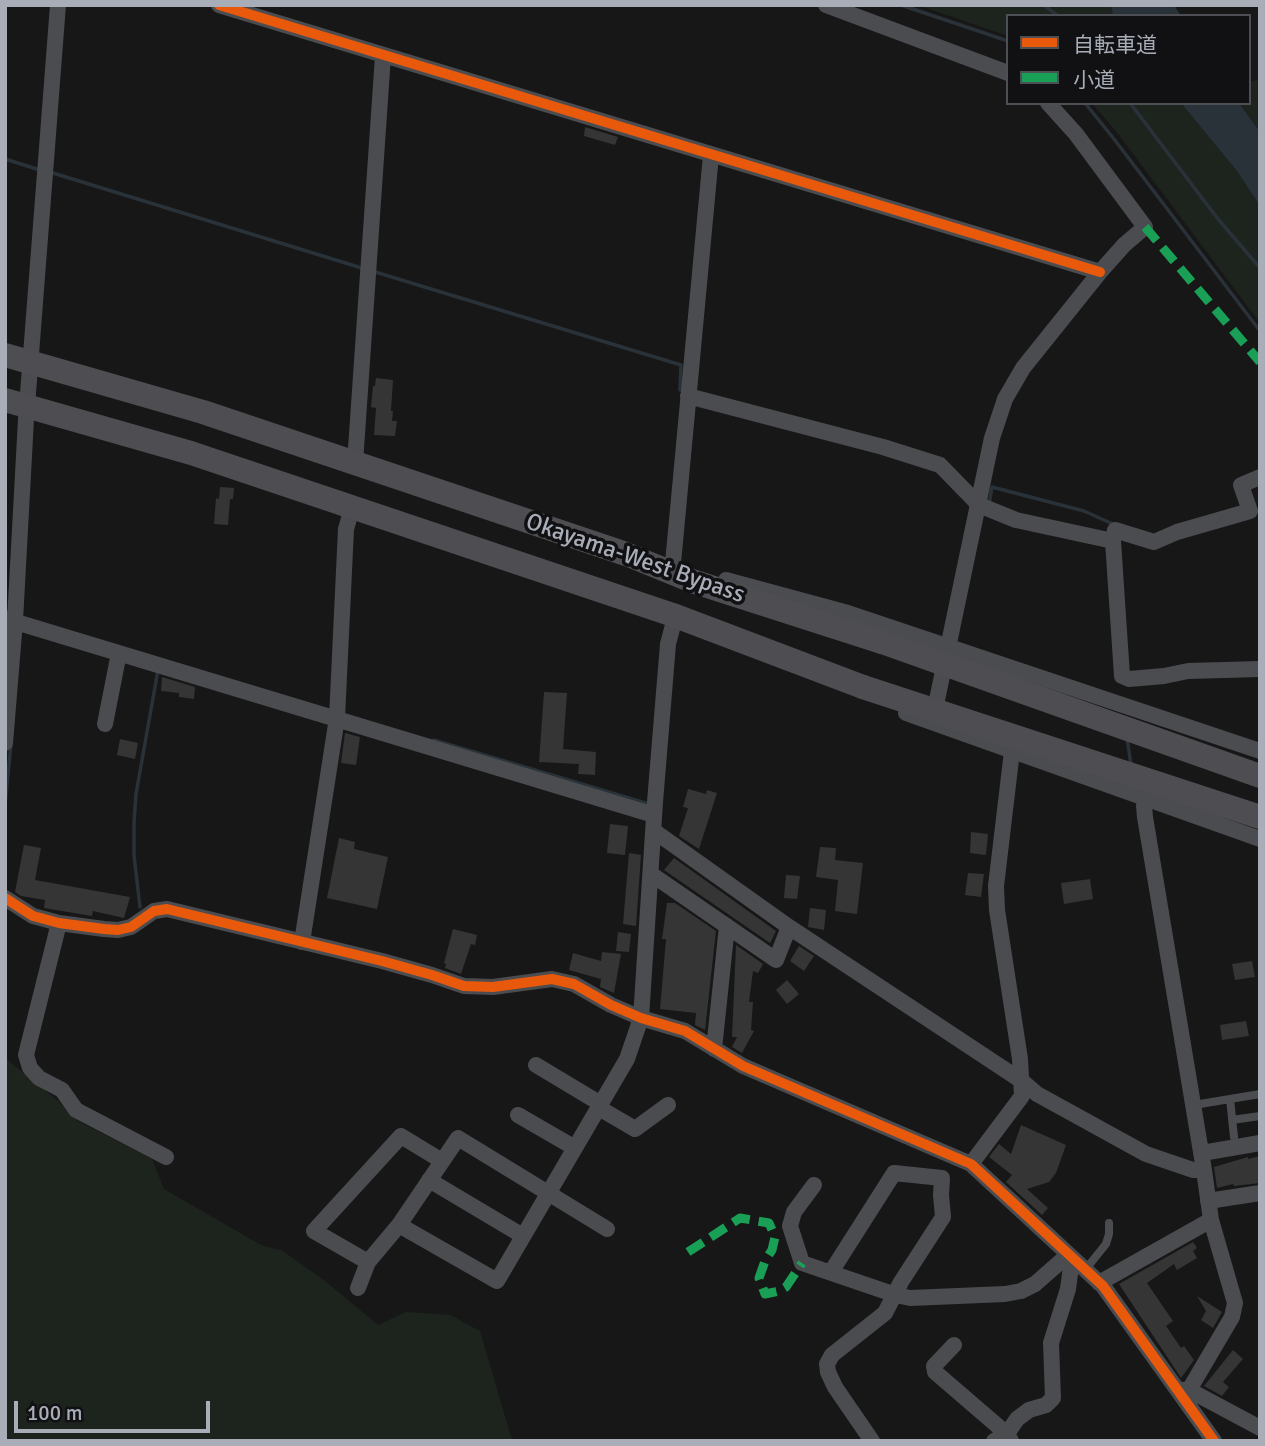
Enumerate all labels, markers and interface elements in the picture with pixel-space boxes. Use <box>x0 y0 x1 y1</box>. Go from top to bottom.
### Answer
legend <box>1006 14 1251 105</box>
text: 自転車道 <box>1073 32 1157 58</box>
text: 小道 <box>1073 67 1115 93</box>
street label: Okayama-West Bypass <box>522 508 748 610</box>
scale bar <box>18 1386 214 1430</box>
text: 100 m <box>27 1400 82 1426</box>

